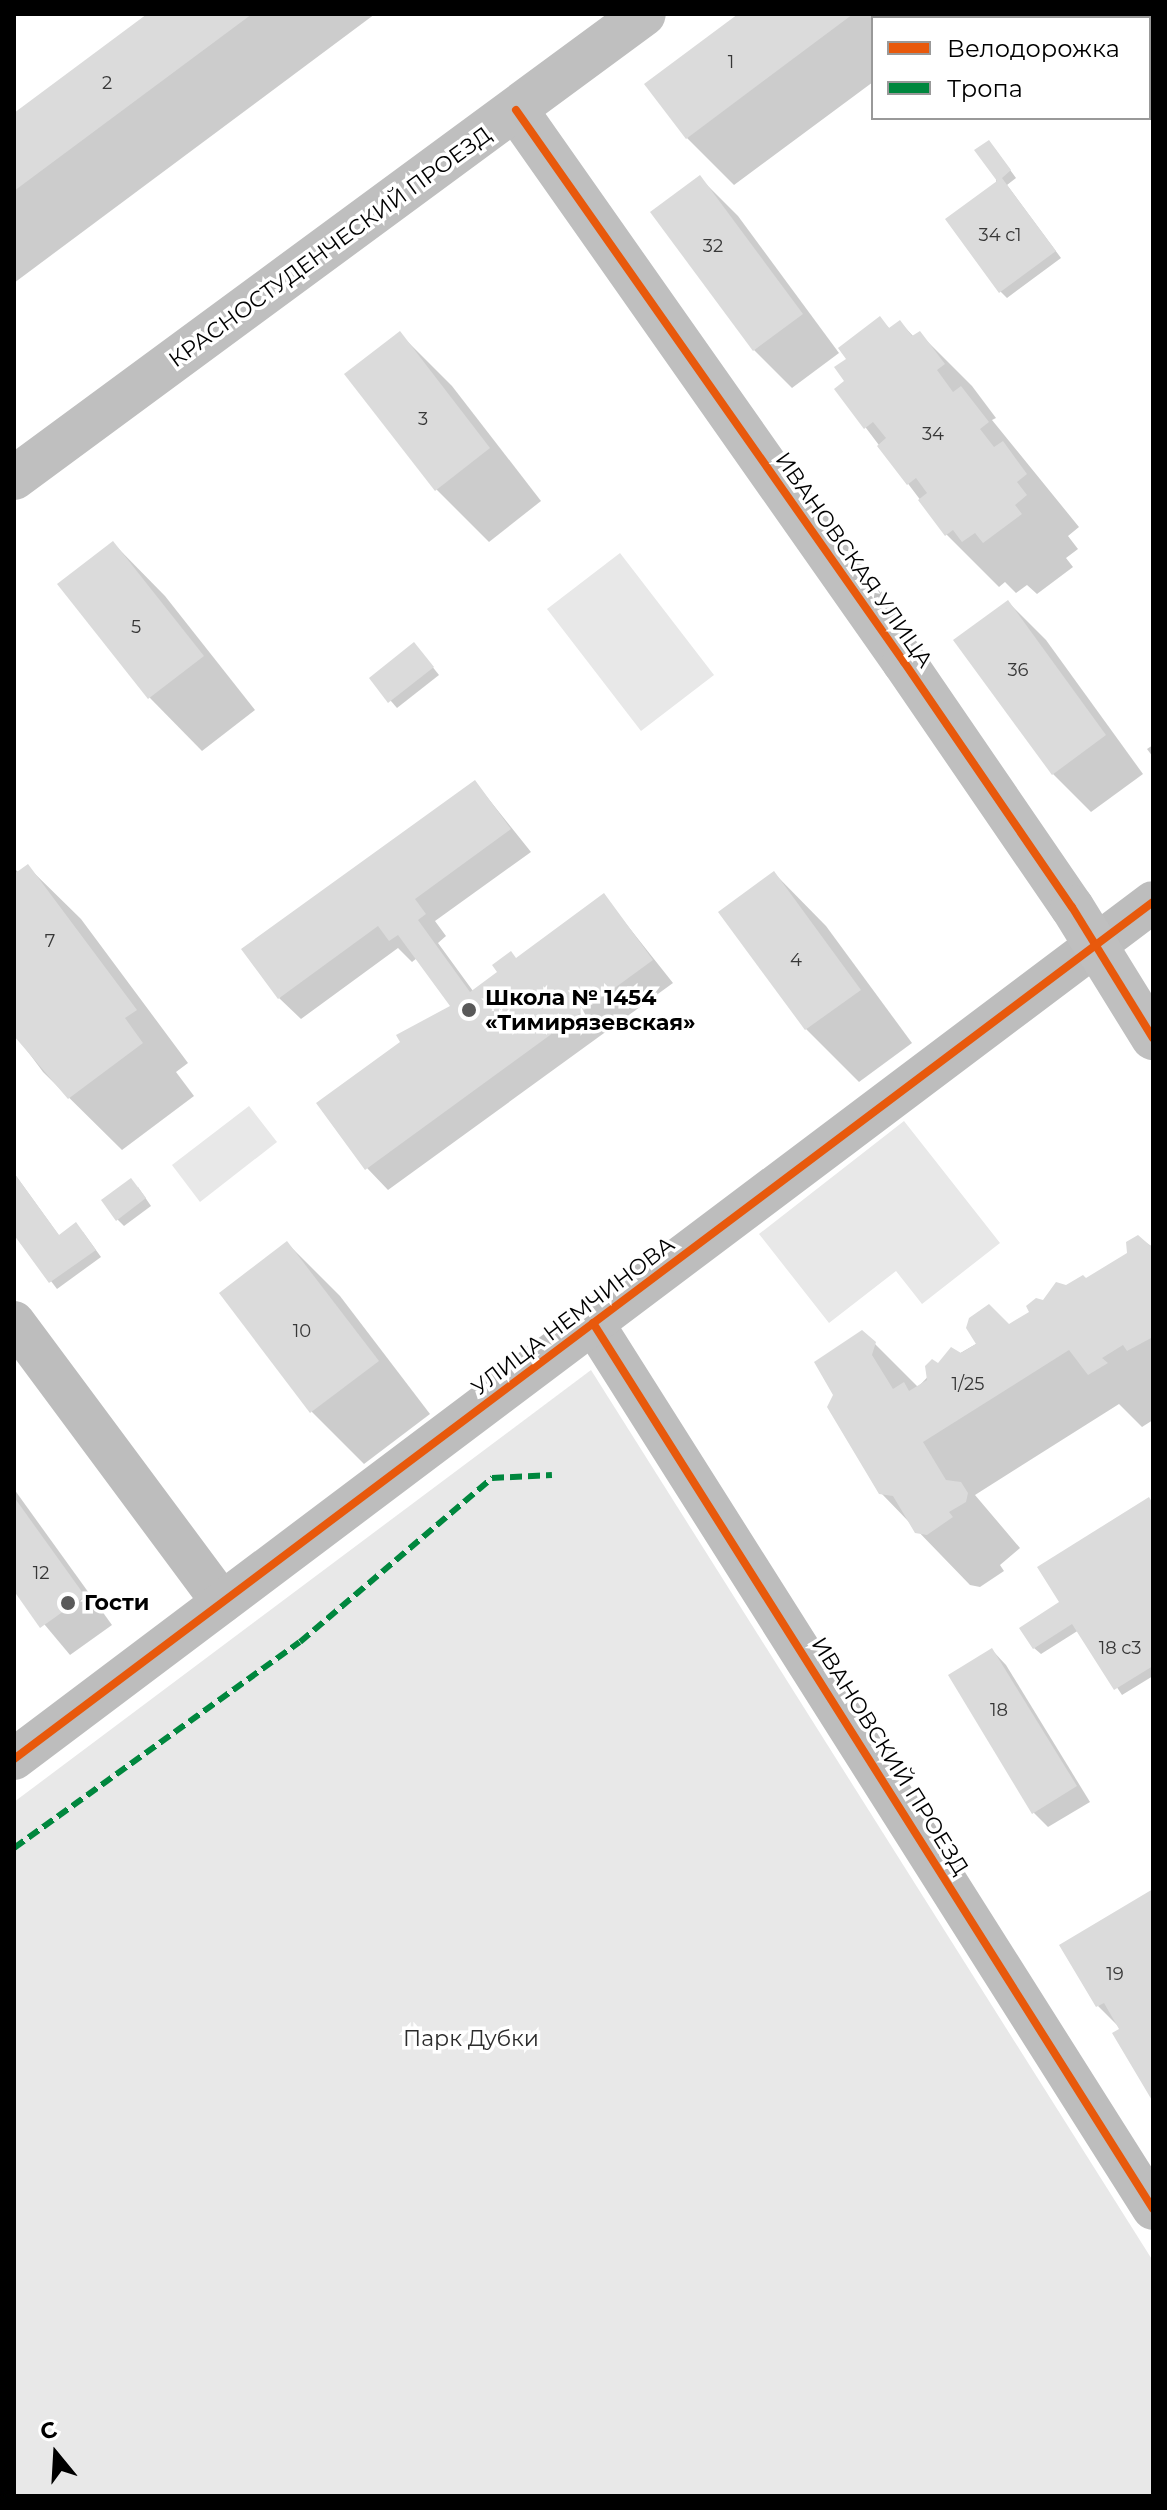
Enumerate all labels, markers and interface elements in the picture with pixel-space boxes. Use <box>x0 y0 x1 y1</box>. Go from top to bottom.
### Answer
legend <box>871 16 1151 120</box>
text: Велодорожка <box>947 34 1120 63</box>
house number: 1 <box>728 51 734 73</box>
house number: 2 <box>102 72 112 94</box>
text: Тропа <box>947 74 1023 103</box>
street label: КРАСНОСТУДЕНЧЕСКИЙ ПРОЕЗД <box>164 121 496 373</box>
house number: 34 с1 <box>979 224 1021 246</box>
house number: 32 <box>703 235 723 257</box>
house number: 3 <box>418 408 428 430</box>
house number: 34 <box>922 423 944 445</box>
street label: ИВАНОВСКАЯ УЛИЦА <box>770 447 938 673</box>
house number: 5 <box>131 616 141 638</box>
house number: 36 <box>1007 659 1029 681</box>
house number: 7 <box>45 930 55 952</box>
house number: 4 <box>790 949 802 971</box>
place label: Школа № 1454 «Тимирязевская» <box>485 984 696 1036</box>
marker: Школа № 1454 «Тимирязевская» <box>460 1001 478 1019</box>
street label: УЛИЦА НЕМЧИНОВА <box>466 1231 680 1401</box>
house number: 10 <box>293 1320 311 1342</box>
house number: 1/25 <box>952 1373 984 1395</box>
house number: 12 <box>33 1562 49 1584</box>
place label: Гости <box>84 1590 149 1616</box>
marker: Гости <box>59 1594 77 1612</box>
street label: ИВАНОВСКИЙ ПРОЕЗД <box>806 1632 974 1880</box>
house number: 18 с3 <box>1099 1637 1141 1659</box>
house number: 18 <box>990 1699 1008 1721</box>
house number: 19 <box>1106 1963 1124 1985</box>
park label: Парк Дубки <box>403 2026 539 2052</box>
north arrow <box>16 2414 96 2494</box>
text: С <box>37 2415 60 2446</box>

